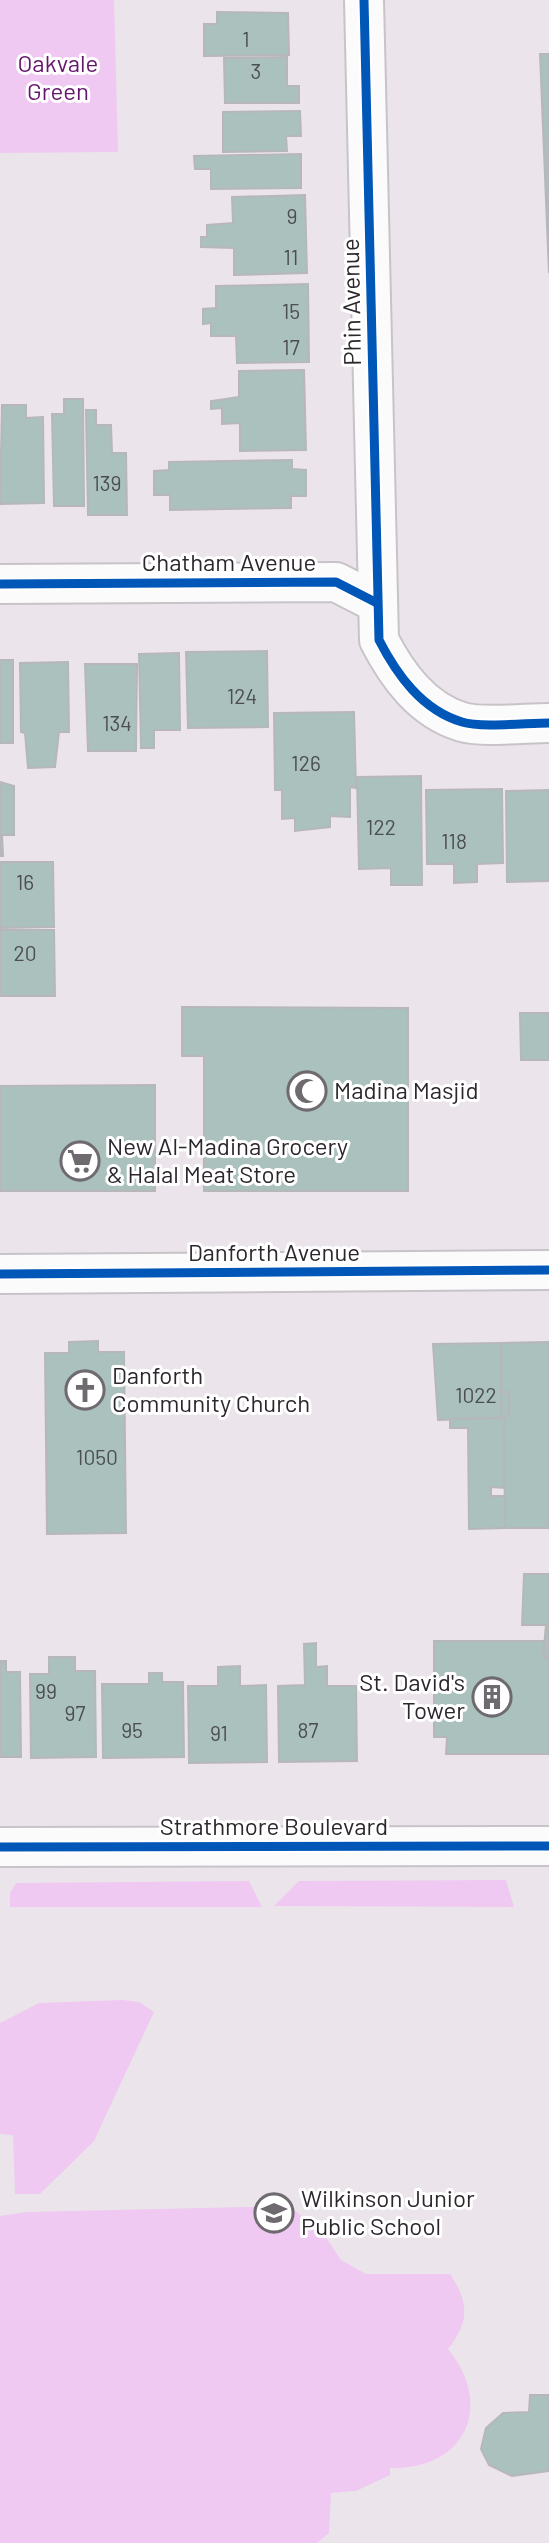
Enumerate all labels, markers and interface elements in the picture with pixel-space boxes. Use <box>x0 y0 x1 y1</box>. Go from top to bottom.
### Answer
house number: 1 <box>242 26 250 51</box>
park label: Oakvale Green <box>18 48 98 105</box>
house number: 3 <box>251 58 261 83</box>
house number: 9 <box>287 203 297 228</box>
street label: Phin Avenue <box>335 238 366 366</box>
house number: 11 <box>284 244 298 269</box>
house number: 15 <box>282 298 300 323</box>
house number: 17 <box>282 334 300 359</box>
house number: 139 <box>92 470 122 495</box>
street label: Chatham Avenue <box>142 547 316 576</box>
house number: 124 <box>227 683 257 708</box>
house number: 134 <box>102 710 132 735</box>
house number: 126 <box>291 750 321 775</box>
house number: 122 <box>366 814 396 839</box>
house number: 118 <box>441 828 467 853</box>
house number: 16 <box>16 869 34 894</box>
house number: 20 <box>13 940 37 965</box>
mosque icon: Madina Masjid <box>286 1070 328 1112</box>
place label: Madina Masjid <box>334 1075 479 1104</box>
place label: New Al-Madina Grocery & Halal Meat Store <box>107 1131 348 1188</box>
supermarket icon: New Al-Madina Grocery & Halal Meat Store <box>59 1140 101 1182</box>
street label: Danforth Avenue <box>188 1237 360 1266</box>
place label: Danforth Community Church <box>112 1360 310 1417</box>
church icon: Danforth Community Church <box>64 1369 106 1411</box>
house number: 1022 <box>455 1382 497 1407</box>
house number: 1050 <box>76 1444 118 1469</box>
place label: St. David's Tower <box>359 1667 465 1724</box>
building icon: St. David's Tower <box>471 1676 513 1718</box>
house number: 99 <box>35 1678 57 1703</box>
house number: 97 <box>65 1700 86 1725</box>
house number: 95 <box>121 1717 143 1742</box>
house number: 87 <box>298 1717 319 1742</box>
house number: 91 <box>210 1720 228 1745</box>
street label: Strathmore Boulevard <box>160 1811 388 1840</box>
place label: Wilkinson Junior Public School <box>301 2183 475 2240</box>
school or university icon: Wilkinson Junior Public School <box>253 2192 295 2234</box>

